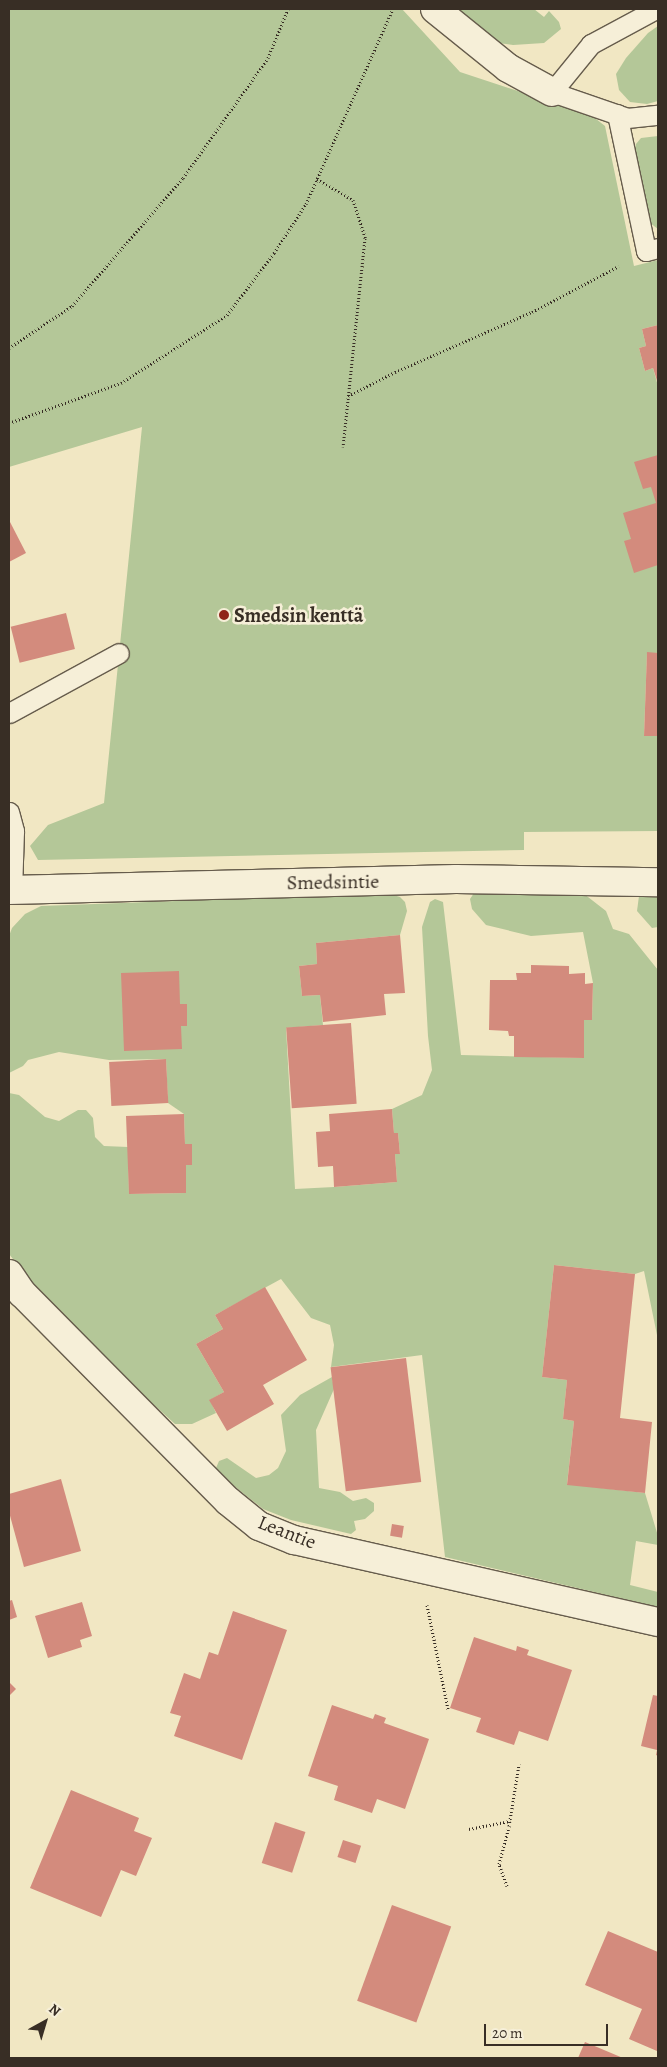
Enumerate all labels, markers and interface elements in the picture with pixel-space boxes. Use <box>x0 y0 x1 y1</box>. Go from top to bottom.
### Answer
place label: Smedsin kenttä <box>234 603 363 627</box>
marker: Smedsin kenttä <box>218 609 230 621</box>
street label: Smedsintie <box>287 869 379 895</box>
street label: Leantie <box>254 1510 320 1554</box>
north arrow <box>20 1997 70 2047</box>
text: N <box>45 1999 65 2021</box>
scale bar <box>487 2014 611 2046</box>
text: 20 m <box>492 2023 523 2043</box>

